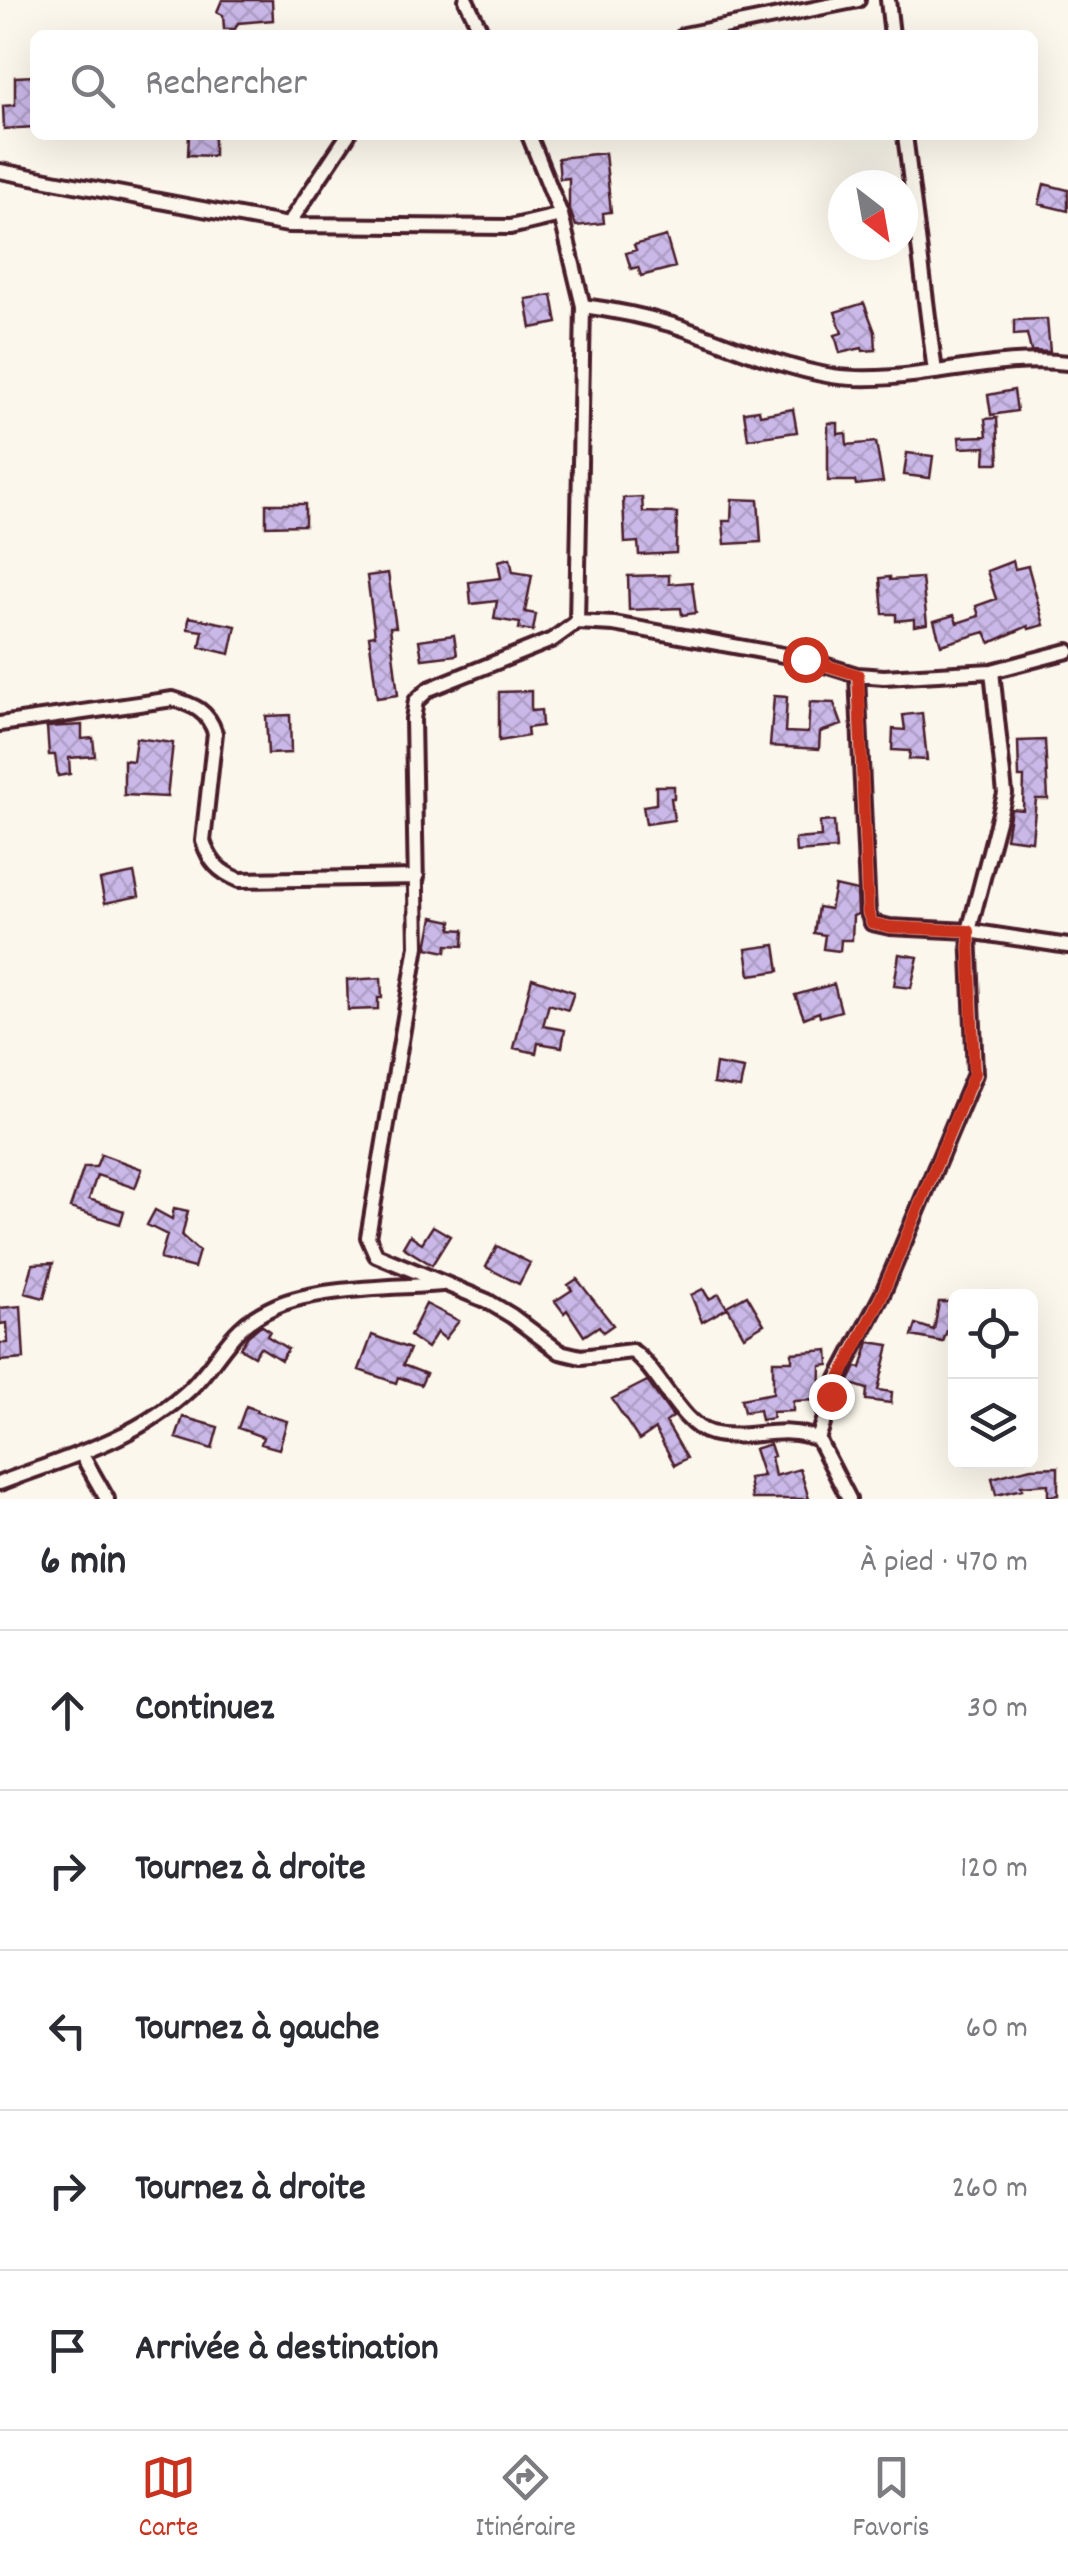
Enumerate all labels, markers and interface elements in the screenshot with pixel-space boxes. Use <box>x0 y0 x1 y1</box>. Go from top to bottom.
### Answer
search box <box>30 30 1038 140</box>
icon: search <box>65 58 120 113</box>
text: Rechercher <box>145 58 307 113</box>
north arrow <box>828 170 918 260</box>
route start <box>783 637 829 683</box>
map controls <box>948 1289 1038 1469</box>
button: locate <box>948 1289 1038 1379</box>
route end <box>809 1374 855 1420</box>
button: layers <box>948 1379 1038 1469</box>
text: 6 min <box>40 1534 126 1594</box>
text: À pied · 470 m <box>860 1541 1028 1587</box>
icon: ahead <box>40 1683 95 1738</box>
text: Continuez <box>135 1683 274 1738</box>
text: 30 m <box>967 1687 1028 1733</box>
icon: right <box>40 1843 95 1898</box>
text: Tournez à droite <box>135 1843 366 1898</box>
text: 120 m <box>960 1847 1028 1893</box>
icon: left <box>40 2003 95 2058</box>
text: Tournez à gauche <box>135 2003 380 2058</box>
text: 60 m <box>966 2007 1028 2053</box>
icon: right <box>40 2163 95 2218</box>
text: Tournez à droite <box>135 2163 366 2218</box>
text: 260 m <box>952 2167 1028 2213</box>
icon: arrive <box>40 2323 95 2378</box>
text: Arrivée à destination <box>135 2323 439 2378</box>
tab: Carte <box>138 2450 198 2550</box>
tab: Itinéraire <box>475 2450 576 2550</box>
tab: Favoris <box>853 2450 930 2550</box>

